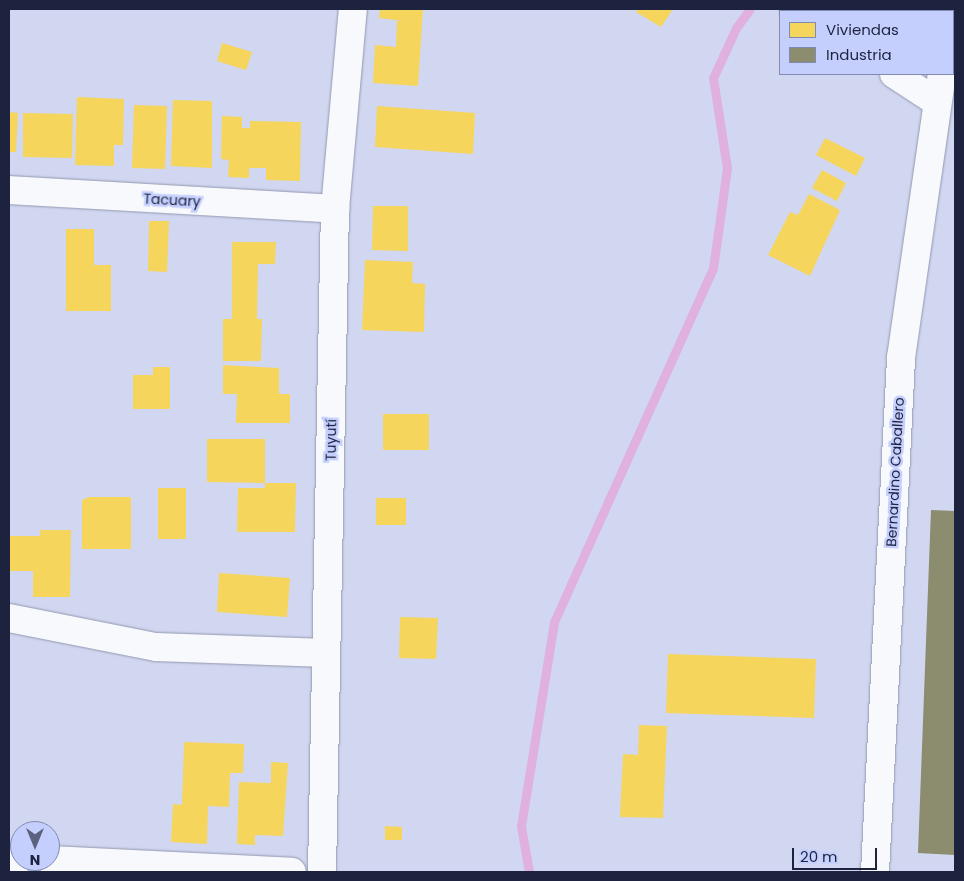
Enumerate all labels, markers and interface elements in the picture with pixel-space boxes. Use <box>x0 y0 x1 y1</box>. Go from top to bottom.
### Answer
legend <box>779 10 954 75</box>
text: Viviendas <box>826 19 899 40</box>
text: Industria <box>826 44 892 65</box>
street label: Tacuary <box>143 190 201 210</box>
street label: Bernardino Caballero <box>883 397 907 547</box>
street label: Tuyutí <box>322 419 340 461</box>
north arrow <box>10 821 60 871</box>
scale bar <box>794 838 879 870</box>
text: 20 m <box>800 846 838 867</box>
text: N <box>30 850 40 870</box>

